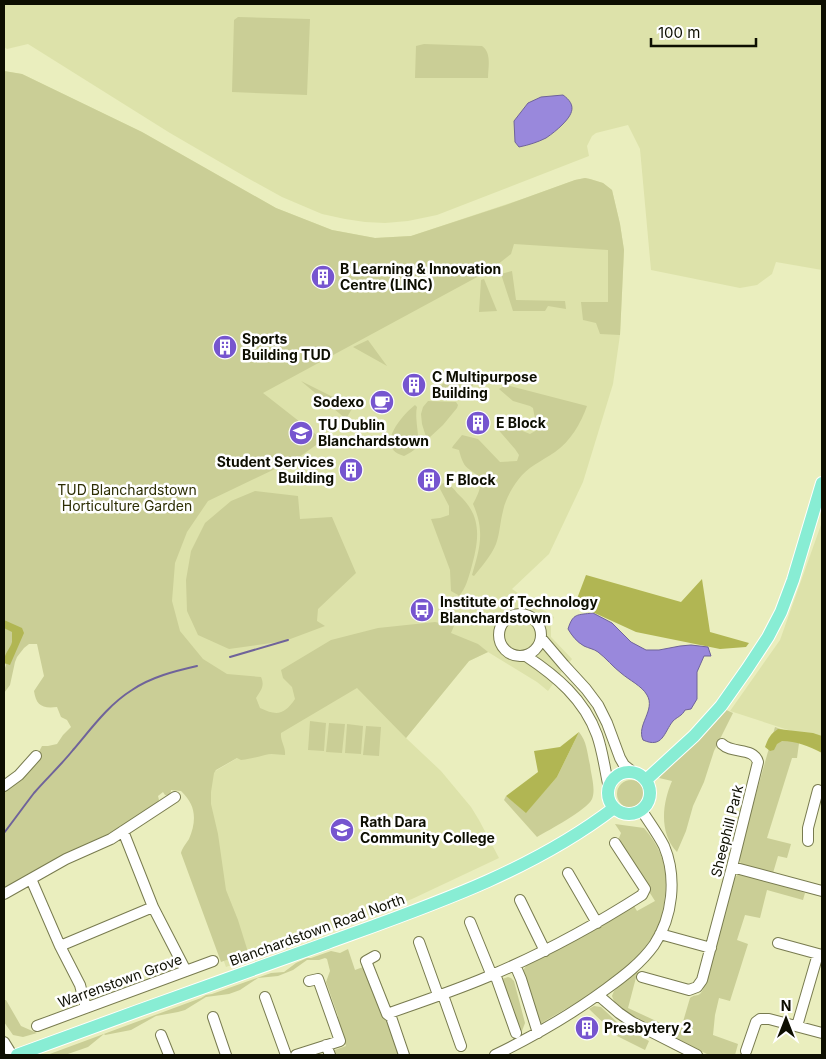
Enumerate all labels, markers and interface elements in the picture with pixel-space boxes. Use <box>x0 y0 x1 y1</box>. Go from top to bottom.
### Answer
scale bar <box>651 15 756 47</box>
text: 100 m <box>658 23 700 42</box>
place label: B Learning & Innovation Centre (LINC) <box>340 260 501 293</box>
building icon: B Learning & Innovation Centre (LINC) <box>310 264 336 290</box>
place label: Sports Building TUD <box>242 330 331 363</box>
building icon: Sports Building TUD <box>212 334 238 360</box>
place label: C Multipurpose Building <box>432 368 537 401</box>
building icon: C Multipurpose Building <box>401 372 427 398</box>
cafe icon: Sodexo <box>369 389 395 415</box>
place label: Sodexo <box>313 393 364 410</box>
building icon: E Block <box>465 410 491 436</box>
place label: E Block <box>496 414 547 431</box>
place label: TU Dublin Blanchardstown <box>318 416 429 449</box>
school or university icon: TU Dublin Blanchardstown <box>288 420 314 446</box>
place label: Student Services Building <box>217 453 334 486</box>
building icon: Student Services Building <box>338 457 364 483</box>
building icon: F Block <box>416 467 442 493</box>
place label: F Block <box>446 471 496 488</box>
park label: TUD Blanchardstown Horticulture Garden <box>57 481 197 514</box>
place label: Institute of Technology Blanchardstown <box>440 593 598 626</box>
bus stop icon: Institute of Technology Blanchardstown <box>409 597 435 623</box>
street label: Sheephill Park <box>707 783 746 879</box>
place label: Rath Dara Community College <box>360 813 495 846</box>
school or university icon: Rath Dara Community College <box>329 817 355 843</box>
street label: Blanchardstown Road North <box>227 890 407 969</box>
street label: Warrenstown Grove <box>55 950 184 1011</box>
north arrow <box>761 994 811 1044</box>
text: N <box>781 997 791 1014</box>
building icon: Presbytery 2 <box>574 1015 600 1041</box>
place label: Presbytery 2 <box>604 1019 692 1036</box>

